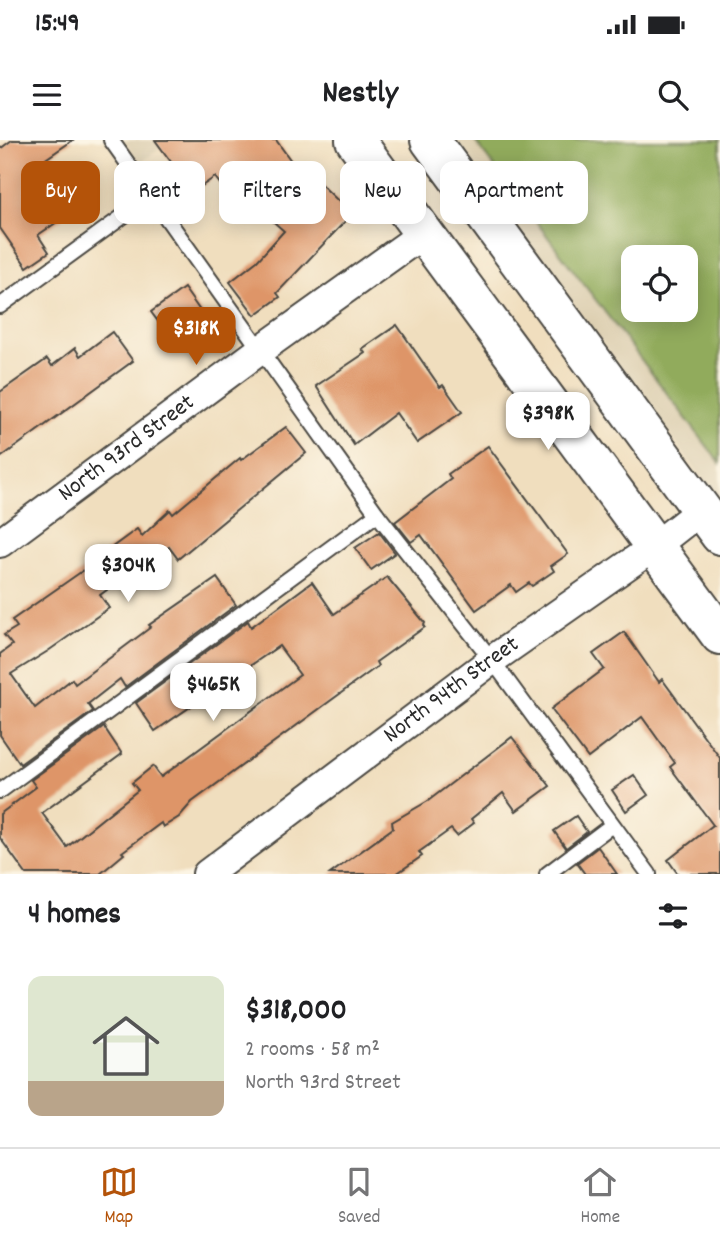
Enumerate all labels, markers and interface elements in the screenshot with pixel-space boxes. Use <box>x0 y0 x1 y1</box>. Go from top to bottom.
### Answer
text: 15:49 <box>35 6 80 43</box>
text: Nestly <box>322 72 398 118</box>
icon: menu <box>28 76 66 114</box>
icon: search <box>654 76 692 114</box>
chip: Buy <box>21 161 100 224</box>
chip: Rent <box>114 161 205 224</box>
chip: Filters <box>219 161 326 224</box>
chip: New <box>340 161 426 224</box>
chip: Apartment <box>440 161 588 224</box>
map controls <box>621 245 698 322</box>
button: locate <box>621 245 698 322</box>
pin: $318K <box>147 308 245 367</box>
text: $318K <box>173 313 219 346</box>
street label: North 93rd Street <box>52 387 202 511</box>
pin: $398K <box>499 392 597 452</box>
text: $398K <box>522 398 574 431</box>
pin: $304K <box>79 545 177 604</box>
text: $304K <box>101 550 155 583</box>
street label: North 94th Street <box>377 629 527 752</box>
pin: $465K <box>164 664 262 723</box>
text: $465K <box>186 669 240 702</box>
text: 4 homes <box>28 895 121 938</box>
icon: filters <box>654 897 692 935</box>
text: $318,000 <box>245 991 347 1034</box>
icon: home <box>84 1004 168 1088</box>
text: 2 rooms · 58 m² <box>245 1034 380 1067</box>
text: North 93rd Street <box>245 1067 401 1100</box>
tab: Map <box>100 1163 138 1232</box>
tab: Saved <box>338 1163 380 1232</box>
tab: Home <box>580 1163 620 1232</box>

